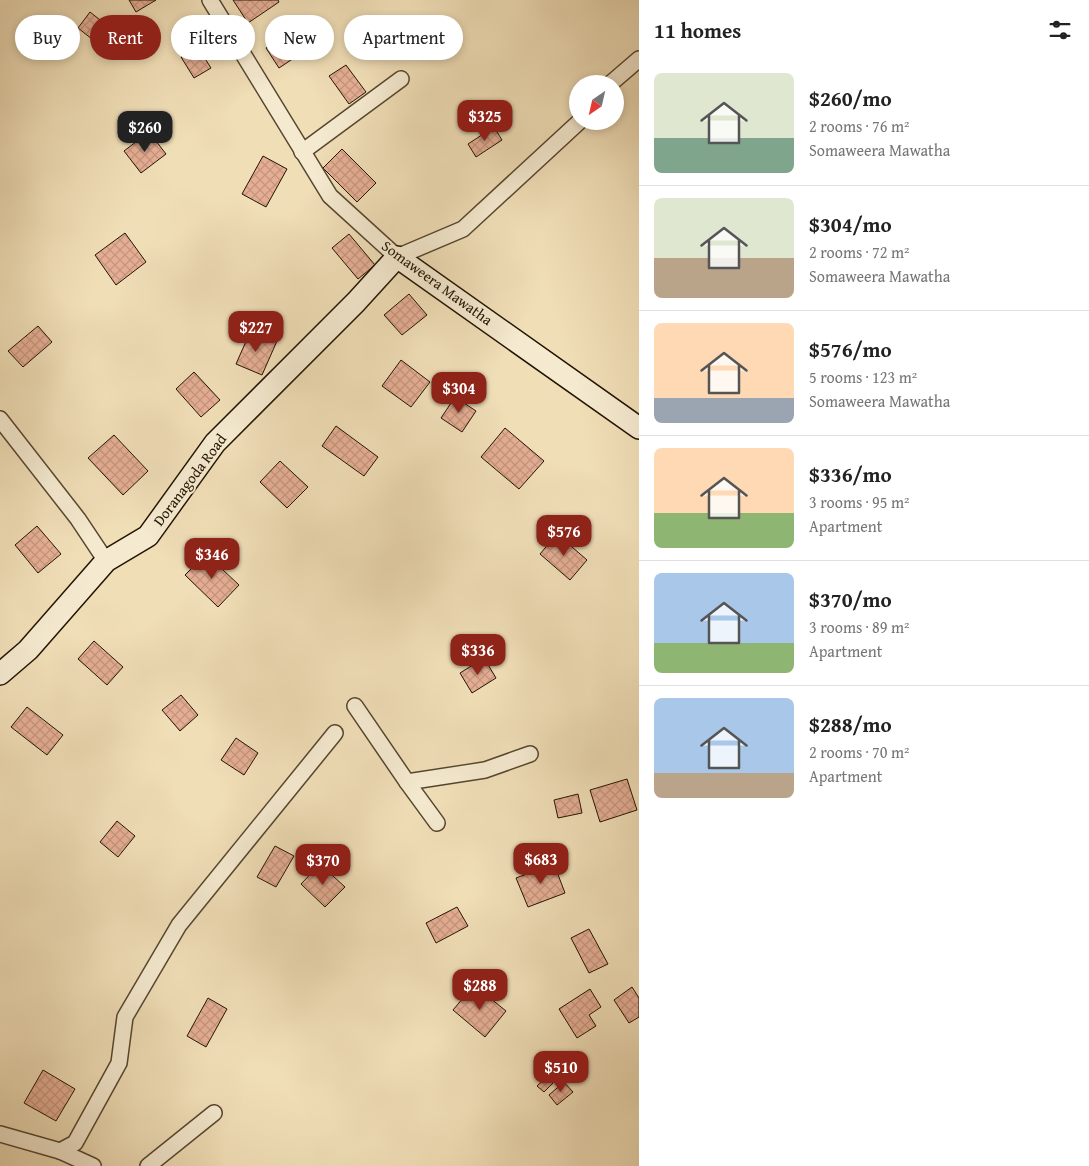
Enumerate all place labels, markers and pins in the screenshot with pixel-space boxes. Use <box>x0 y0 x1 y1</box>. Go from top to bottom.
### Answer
pin: $325 <box>455 100 515 142</box>
pin: $260 <box>115 110 175 153</box>
pin: $227 <box>226 310 286 353</box>
pin: $304 <box>429 372 489 414</box>
pin: $576 <box>534 514 594 557</box>
pin: $346 <box>182 538 242 580</box>
pin: $336 <box>448 634 508 676</box>
pin: $683 <box>511 842 571 885</box>
pin: $370 <box>293 844 353 886</box>
pin: $288 <box>450 968 510 1011</box>
pin: $510 <box>531 1050 591 1093</box>

